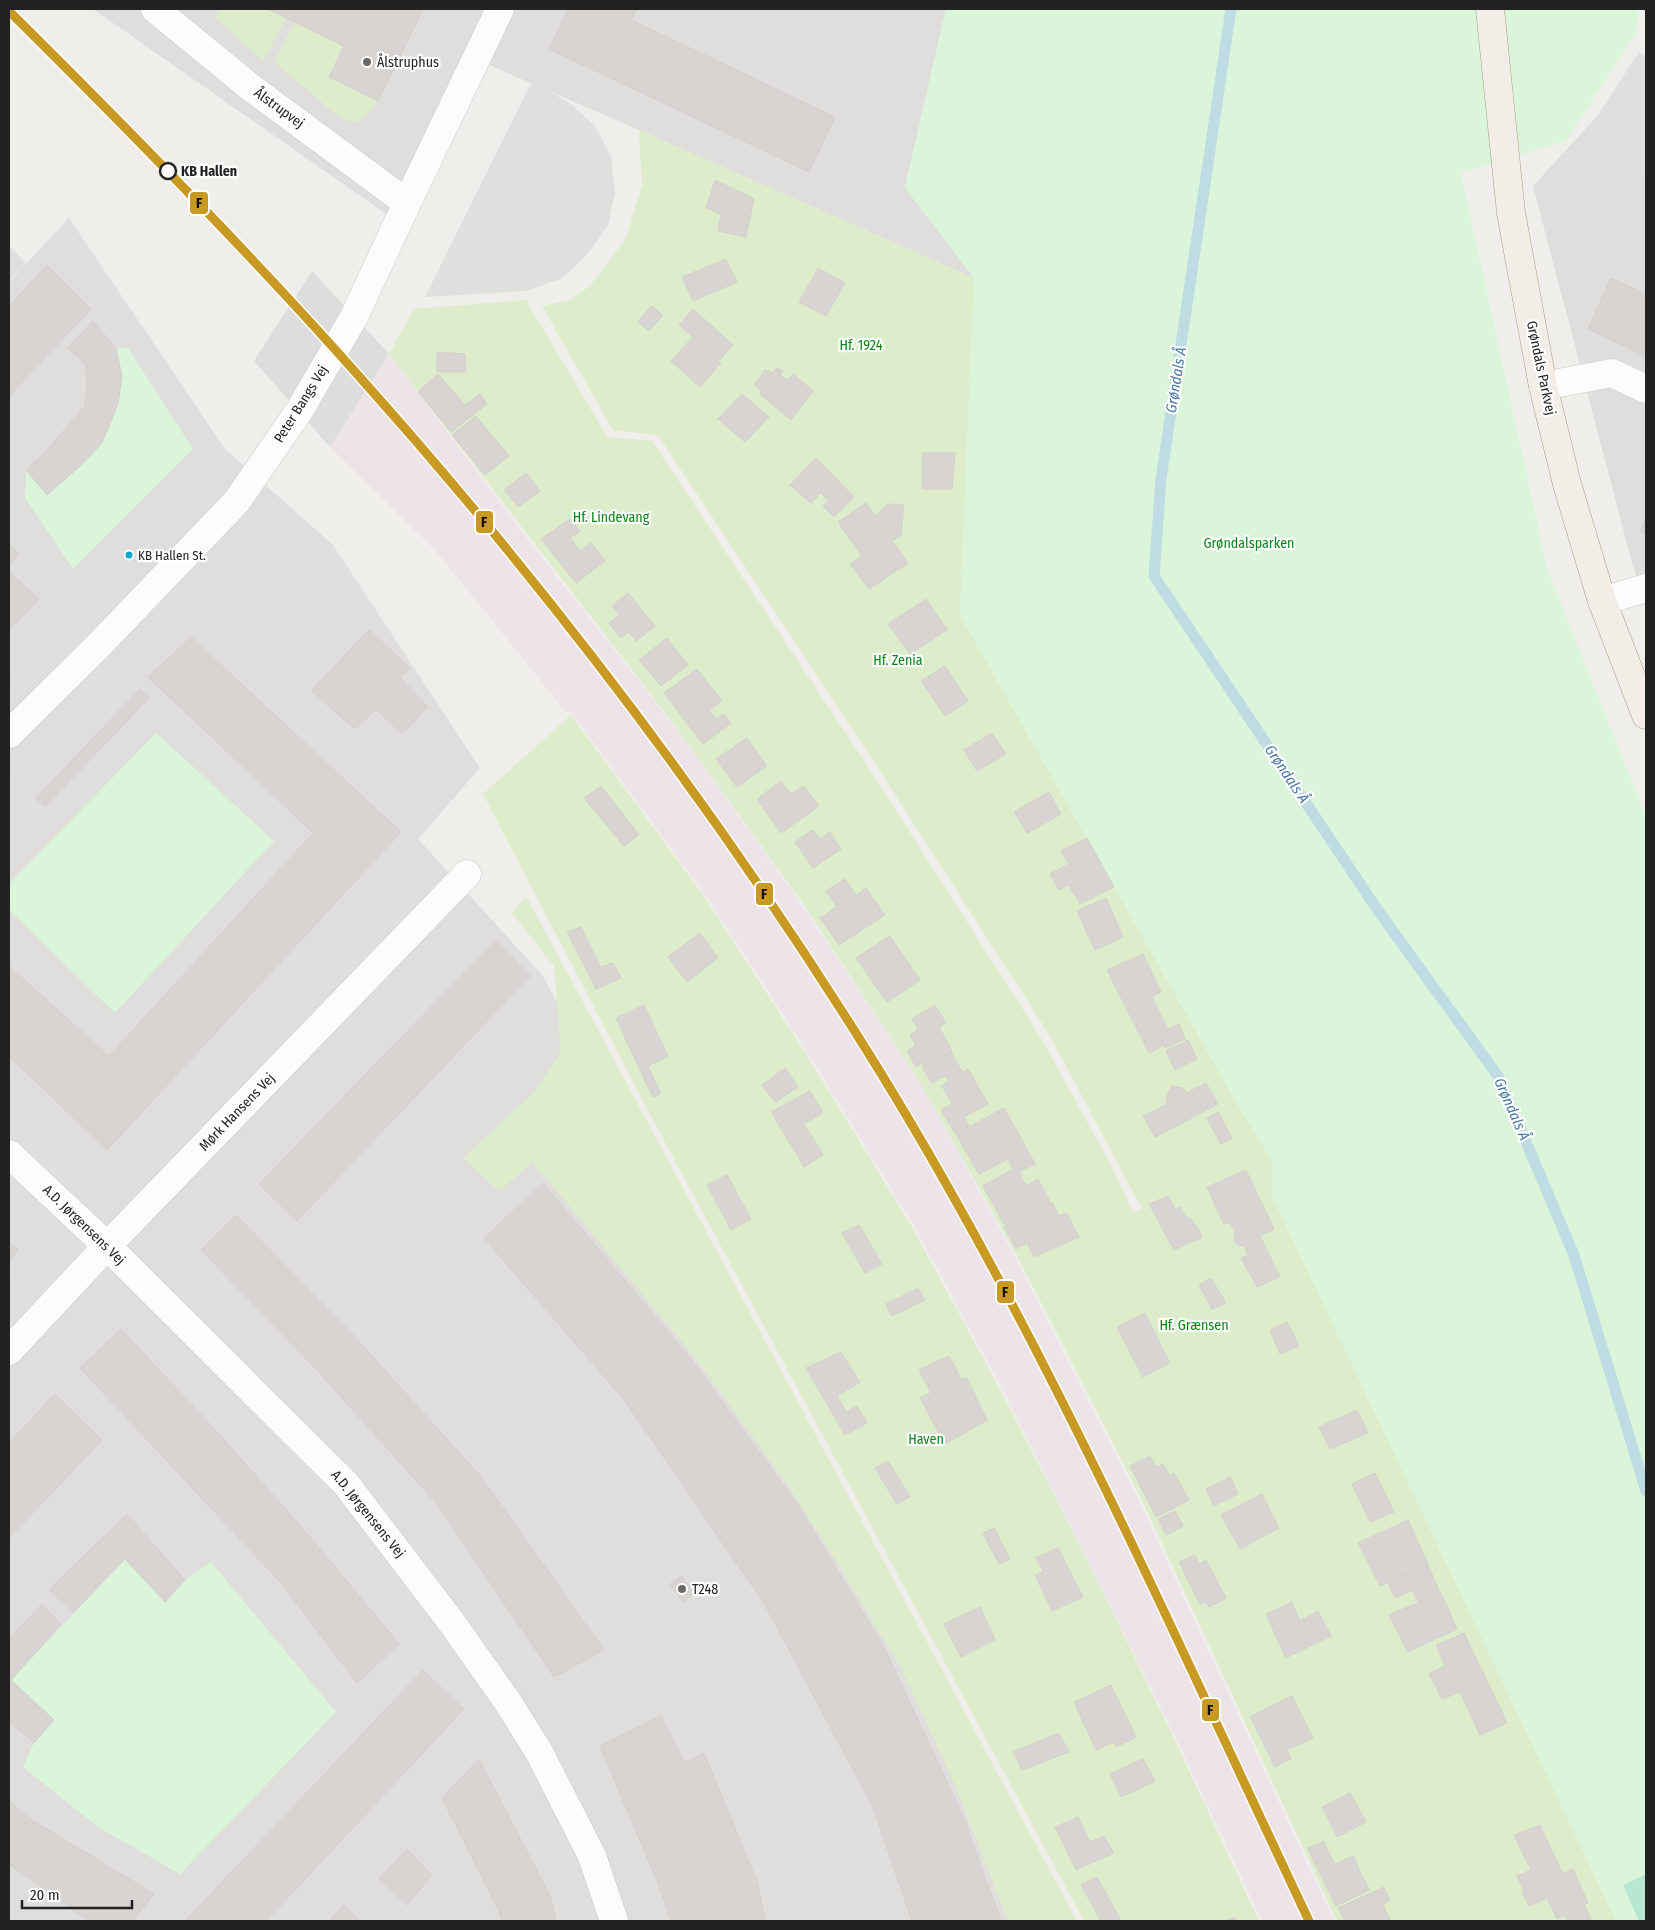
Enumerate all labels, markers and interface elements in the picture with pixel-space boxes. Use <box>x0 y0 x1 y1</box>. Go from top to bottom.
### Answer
place label: Ålstruphus <box>377 53 439 71</box>
marker: Ålstruphus <box>361 56 373 68</box>
street label: Ålstrupvej <box>251 83 308 132</box>
marker: KB Hallen <box>159 162 177 180</box>
place label: KB Hallen <box>181 163 237 180</box>
line badge: F <box>189 191 209 215</box>
text: F <box>196 195 203 212</box>
street label: Grøndals Parkvej <box>1523 319 1559 417</box>
park label: Hf. 1924 <box>839 337 883 354</box>
water label: Grøndals Å <box>1162 346 1190 414</box>
street label: Peter Bangs Vej <box>270 362 332 446</box>
park label: Hf. Lindevang <box>573 509 650 526</box>
line badge: F <box>475 510 494 534</box>
text: F <box>481 514 488 531</box>
park label: Grøndalsparken <box>1204 535 1294 552</box>
place label: KB Hallen St. <box>138 548 206 563</box>
marker: KB Hallen St. <box>124 550 134 560</box>
park label: Hf. Zenia <box>873 652 923 669</box>
water label: Grøndals Å <box>1261 741 1313 807</box>
line badge: F <box>755 882 774 906</box>
text: F <box>761 886 768 903</box>
street label: Mørk Hansens Vej <box>196 1070 278 1154</box>
water label: Grøndals Å <box>1490 1075 1534 1143</box>
street label: A.D. Jørgensens Vej <box>39 1181 129 1269</box>
line badge: F <box>996 1280 1015 1304</box>
text: F <box>1002 1284 1009 1301</box>
park label: Hf. Grænsen <box>1159 1317 1229 1334</box>
park label: Haven <box>908 1431 944 1448</box>
street label: A.D. Jørgensens Vej <box>327 1467 409 1561</box>
place label: T248 <box>692 1581 718 1598</box>
marker: T248 <box>676 1583 688 1595</box>
line badge: F <box>1201 1698 1220 1722</box>
text: F <box>1207 1702 1214 1719</box>
scale bar <box>22 1878 132 1910</box>
text: 20 m <box>30 1886 60 1904</box>

